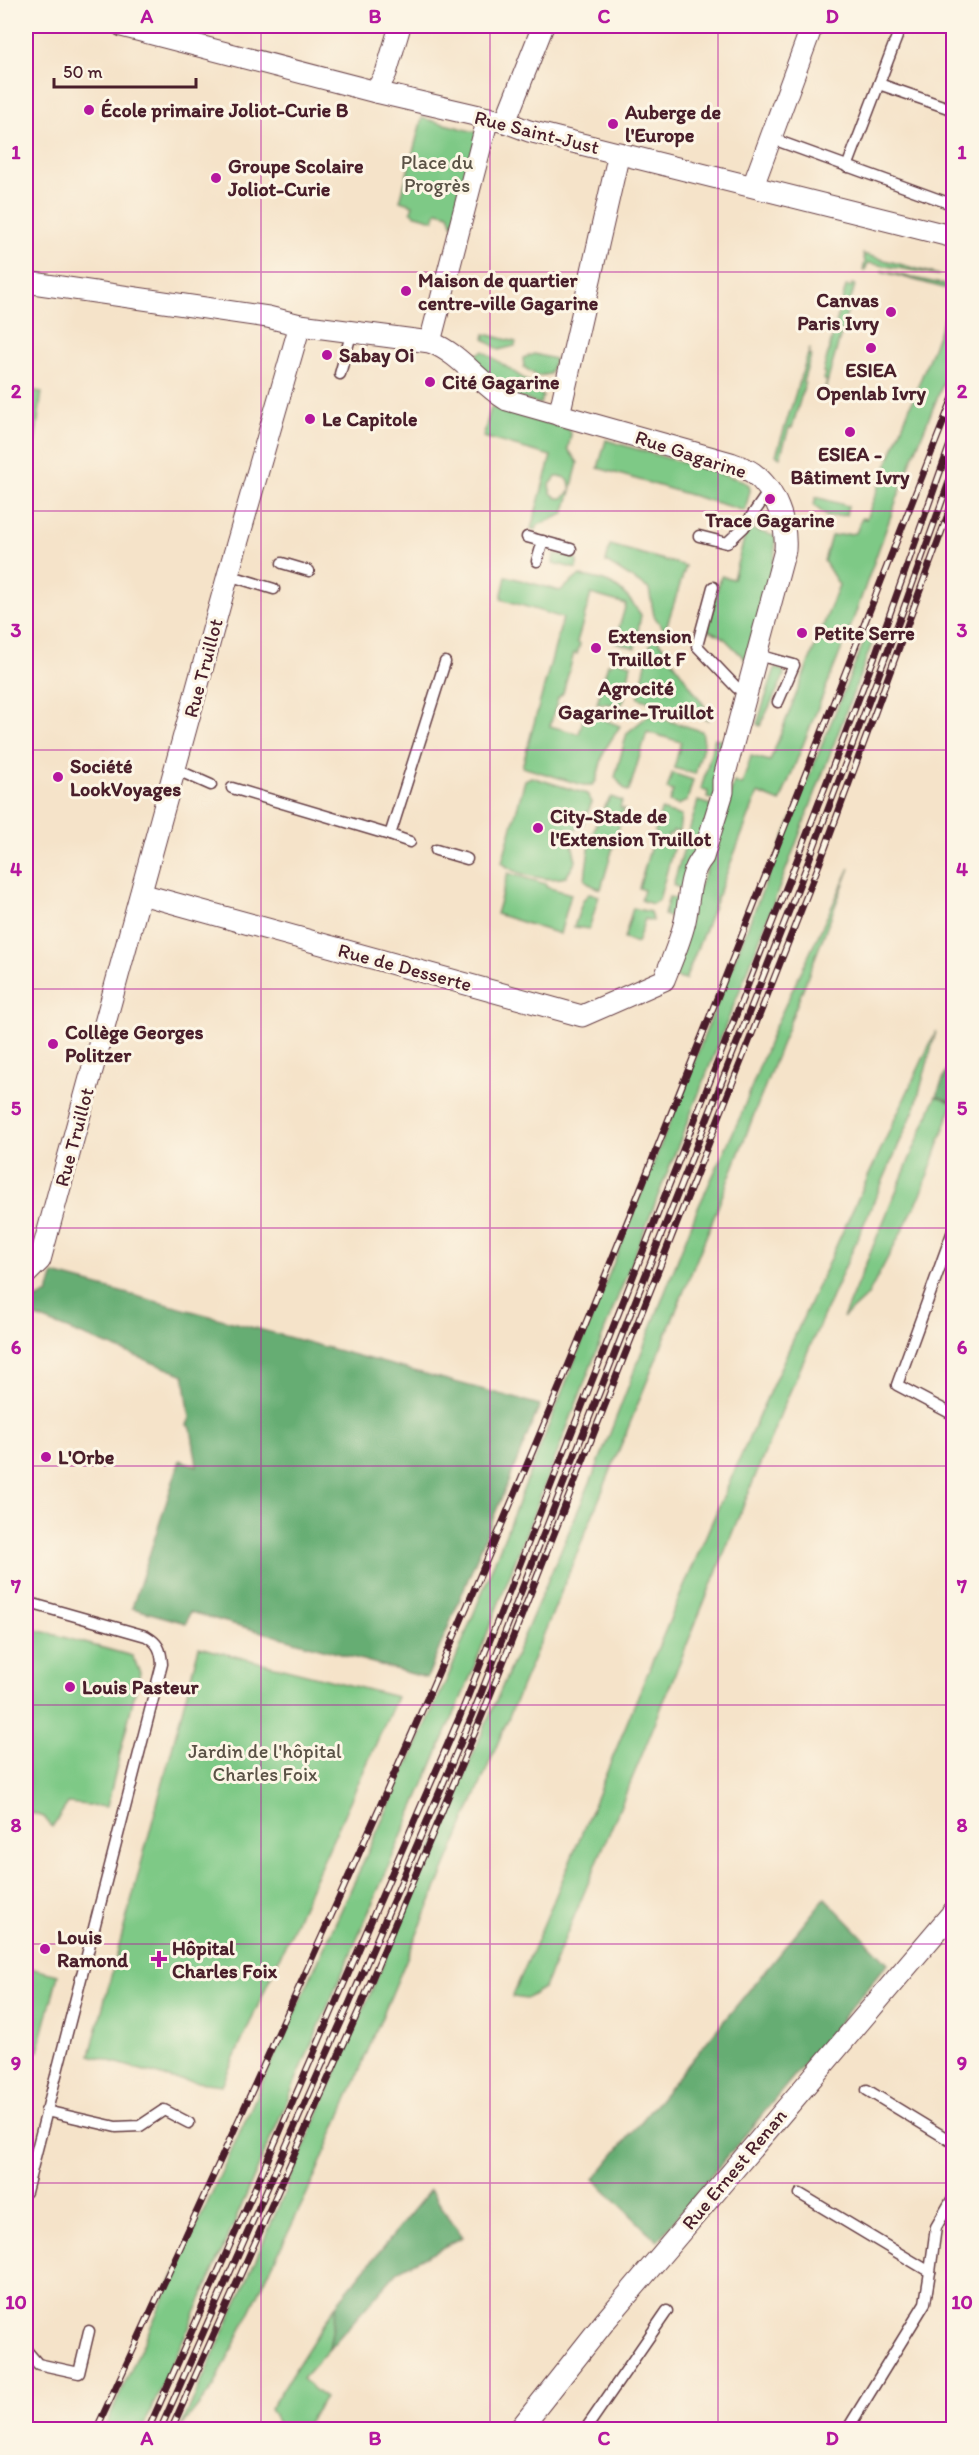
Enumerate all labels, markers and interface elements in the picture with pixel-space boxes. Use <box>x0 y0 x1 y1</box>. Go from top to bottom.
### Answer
text: A <box>140 4 154 28</box>
text: B <box>369 4 382 28</box>
text: C <box>598 4 611 28</box>
text: D <box>825 4 839 28</box>
scale bar <box>54 51 196 89</box>
text: 50 m <box>63 61 103 83</box>
place label: École primaire Joliot-Curie B <box>101 98 349 123</box>
place label: Auberge de l'Europe <box>624 100 721 148</box>
marker: École primaire Joliot-Curie B <box>82 103 96 117</box>
street label: Rue Saint-Just <box>472 105 602 159</box>
marker: Auberge de l'Europe <box>606 117 620 131</box>
text: 1 <box>11 140 21 164</box>
text: 1 <box>957 140 967 164</box>
park label: Place du Progrès <box>401 150 473 197</box>
place label: Groupe Scolaire Joliot-Curie <box>227 154 364 201</box>
marker: Groupe Scolaire Joliot-Curie <box>209 171 223 185</box>
place label: Maison de quartier centre-ville Gagarine <box>418 268 599 316</box>
marker: Maison de quartier centre-ville Gagarine <box>399 284 413 298</box>
place label: Canvas Paris Ivry <box>797 288 880 336</box>
marker: Canvas Paris Ivry <box>884 305 898 319</box>
marker: ESIEA Openlab Ivry <box>864 341 878 355</box>
place label: Sabay Oi <box>339 343 414 368</box>
marker: Sabay Oi <box>320 348 334 362</box>
place label: ESIEA Openlab Ivry <box>816 358 926 406</box>
place label: Cité Gagarine <box>442 370 560 395</box>
marker: Cité Gagarine <box>423 375 437 389</box>
text: 2 <box>11 379 22 403</box>
text: 2 <box>957 379 968 403</box>
place label: Le Capitole <box>322 407 418 432</box>
marker: Le Capitole <box>303 412 317 426</box>
street label: Rue Gagarine <box>632 425 750 483</box>
marker: ESIEA - Bâtiment Ivry <box>843 425 857 439</box>
place label: ESIEA - Bâtiment Ivry <box>791 442 910 490</box>
marker: Trace Gagarine <box>763 492 777 506</box>
place label: Trace Gagarine <box>704 508 835 533</box>
street label: Rue Truillot <box>178 616 228 720</box>
text: 3 <box>11 618 22 642</box>
text: 3 <box>957 618 968 642</box>
place label: Petite Serre <box>814 621 915 645</box>
place label: Extension Truillot F <box>607 624 692 671</box>
marker: Petite Serre <box>795 626 809 640</box>
marker: Extension Truillot F <box>589 641 603 655</box>
district label: Agrocité Gagarine-Truillot <box>558 675 714 725</box>
place label: Société LookVoyages <box>70 754 181 802</box>
marker: Société LookVoyages <box>51 770 65 784</box>
place label: City-Stade de l'Extension Truillot <box>550 804 712 851</box>
marker: City-Stade de l'Extension Truillot <box>531 821 545 835</box>
text: 4 <box>10 857 22 881</box>
text: 4 <box>956 857 968 881</box>
street label: Rue de Desserte <box>335 938 475 996</box>
place label: Collège Georges Politzer <box>65 1020 204 1067</box>
marker: Collège Georges Politzer <box>46 1037 60 1051</box>
street label: Rue Truillot <box>49 1085 99 1189</box>
text: 5 <box>11 1096 22 1120</box>
text: 5 <box>957 1096 968 1120</box>
text: 6 <box>11 1335 22 1359</box>
text: 6 <box>957 1335 968 1359</box>
place label: L'Orbe <box>58 1445 115 1469</box>
marker: L'Orbe <box>39 1450 53 1464</box>
text: 7 <box>10 1574 21 1598</box>
text: 7 <box>956 1574 967 1598</box>
place label: Louis Pasteur <box>82 1675 200 1699</box>
marker: Louis Pasteur <box>63 1680 77 1694</box>
park label: Jardin de l'hôpital Charles Foix <box>188 1739 342 1786</box>
text: 8 <box>11 1813 22 1837</box>
text: 8 <box>957 1813 968 1837</box>
place label: Louis Ramond <box>57 1925 128 1972</box>
place label: Hôpital Charles Foix <box>172 1936 278 1983</box>
marker: Louis Ramond <box>38 1942 52 1956</box>
marker: Hôpital Charles Foix <box>150 1950 168 1968</box>
text: 9 <box>11 2051 21 2075</box>
text: 9 <box>957 2051 967 2075</box>
street label: Rue Ernest Renan <box>676 2104 792 2234</box>
text: 10 <box>5 2290 27 2314</box>
text: 10 <box>951 2290 973 2314</box>
text: A <box>140 2426 154 2450</box>
text: B <box>369 2426 382 2450</box>
text: C <box>598 2426 611 2450</box>
text: D <box>825 2426 839 2450</box>

